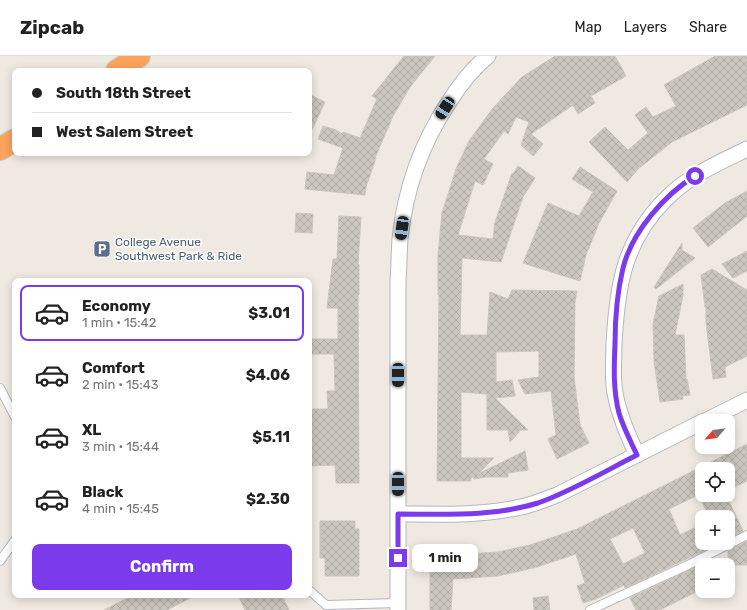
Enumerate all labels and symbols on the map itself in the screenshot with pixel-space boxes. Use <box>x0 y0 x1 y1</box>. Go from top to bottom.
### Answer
car <box>433 95 457 121</box>
route start <box>686 167 704 185</box>
car <box>394 215 410 241</box>
place label: College Avenue Southwest Park & Ride <box>115 235 242 263</box>
parking icon: College Avenue Southwest Park & Ride <box>92 239 112 259</box>
car <box>392 363 404 387</box>
north arrow <box>695 414 735 454</box>
car <box>392 472 404 496</box>
callout: 1 min <box>412 544 478 572</box>
route end <box>389 549 407 567</box>

